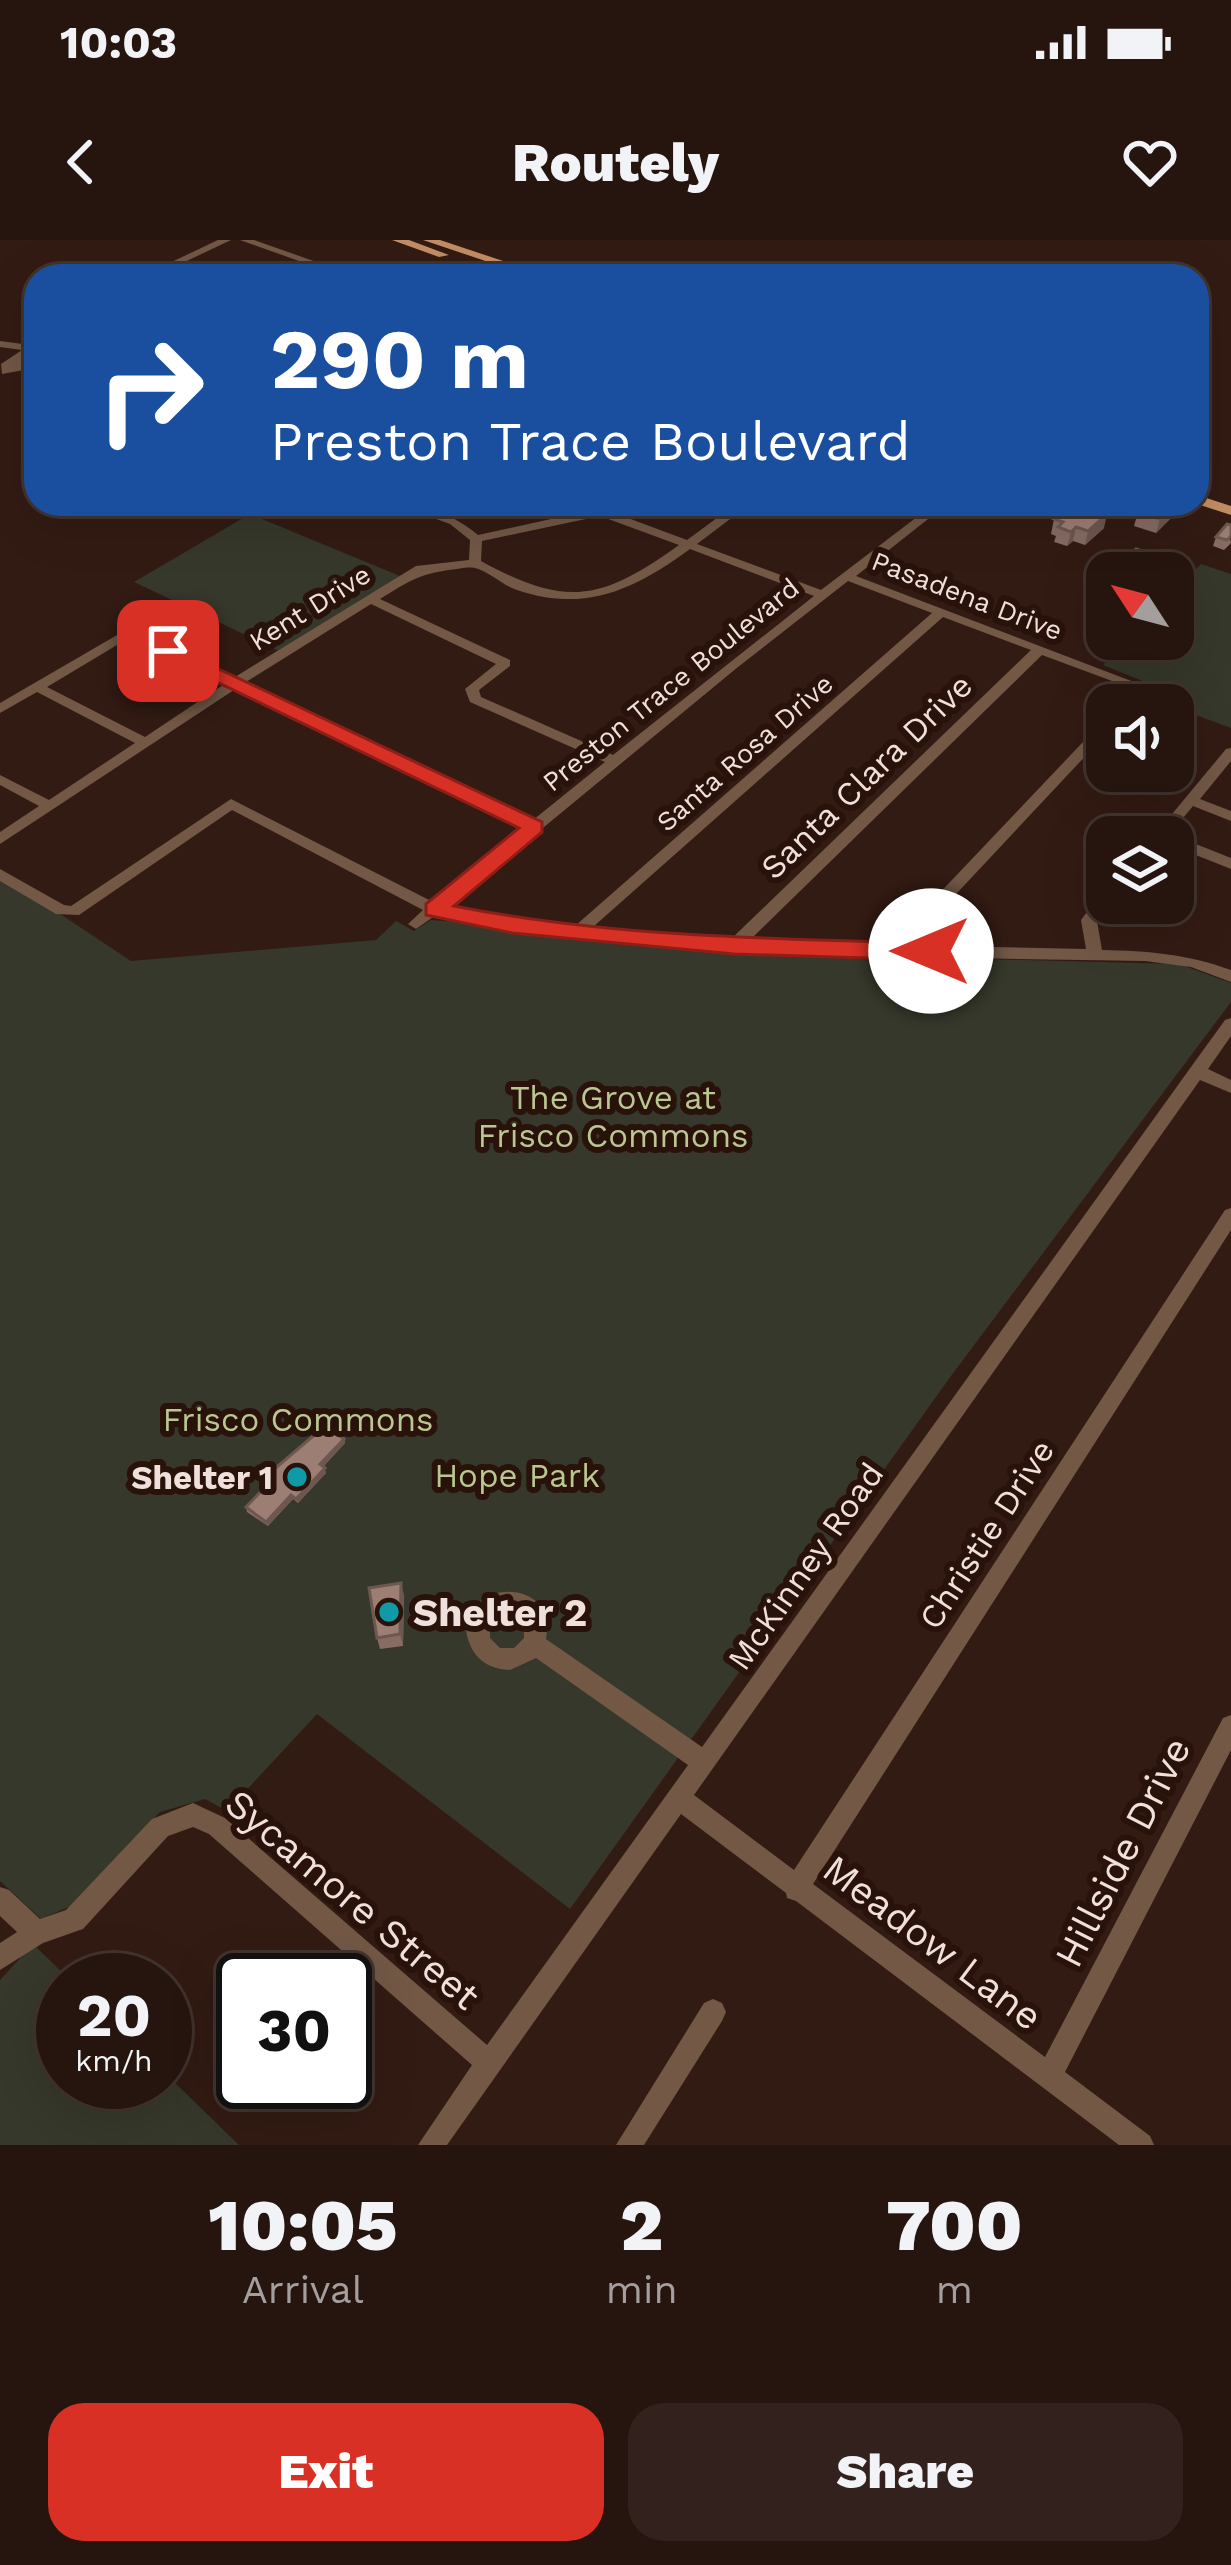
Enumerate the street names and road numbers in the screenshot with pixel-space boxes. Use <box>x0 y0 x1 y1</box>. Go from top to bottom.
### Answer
street label: Pasadena Drive <box>867 545 1067 647</box>
street label: Kent Drive <box>244 558 376 658</box>
street label: Preston Trace Boulevard <box>536 572 806 798</box>
street label: Santa Clara Drive <box>753 666 980 887</box>
street label: Santa Rosa Drive <box>650 668 840 838</box>
street label: Christie Drive <box>911 1432 1062 1636</box>
street label: McKinney Road <box>719 1455 891 1677</box>
street label: Hillside Drive <box>1045 1730 1199 1974</box>
street label: Sycamore Street <box>217 1780 489 2019</box>
street label: Meadow Lane <box>815 1846 1051 2039</box>

